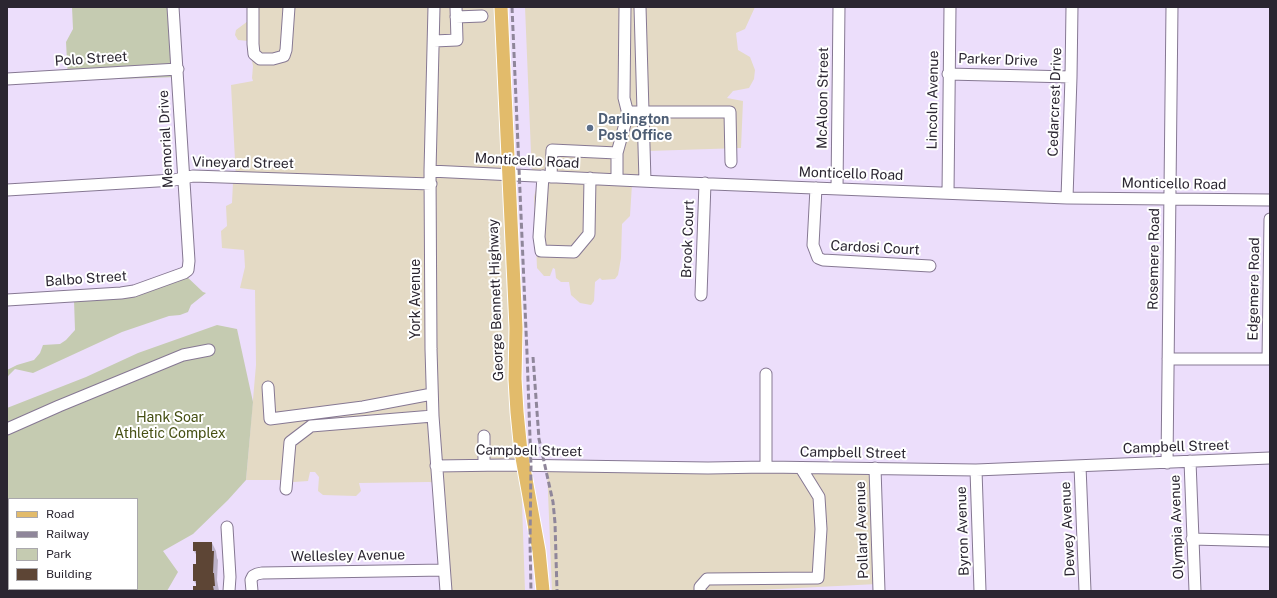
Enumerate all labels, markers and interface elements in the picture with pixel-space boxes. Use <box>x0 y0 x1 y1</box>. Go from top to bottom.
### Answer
street label: McAloon Street <box>814 47 832 149</box>
street label: Cedarcrest Drive <box>1045 47 1065 157</box>
street label: Polo Street <box>54 48 128 70</box>
street label: Lincoln Avenue <box>924 50 942 150</box>
street label: Parker Drive <box>958 50 1038 70</box>
street label: Memorial Drive <box>155 90 177 188</box>
place label: Darlington Post Office <box>598 112 672 144</box>
marker: Darlington Post Office <box>585 123 595 133</box>
street label: Monticello Road <box>474 150 580 172</box>
street label: Vineyard Street <box>192 154 294 172</box>
street label: Monticello Road <box>798 164 904 184</box>
street label: Monticello Road <box>1121 175 1227 193</box>
street label: Brook Court <box>678 200 698 278</box>
street label: Rosemere Road <box>1145 208 1163 310</box>
street label: George Bennett Highway <box>485 219 507 381</box>
street label: Cardosi Court <box>830 237 920 259</box>
street label: Edgemere Road <box>1245 237 1263 341</box>
street label: York Avenue <box>408 259 424 339</box>
street label: Balbo Street <box>45 268 127 290</box>
park label: Hank Soar Athletic Complex <box>114 410 226 442</box>
street label: Campbell Street <box>1122 437 1230 457</box>
street label: Campbell Street <box>476 442 582 460</box>
street label: Campbell Street <box>800 444 906 462</box>
street label: Olympia Avenue <box>1167 474 1187 580</box>
street label: Pollard Avenue <box>852 481 872 579</box>
street label: Dewey Avenue <box>1057 481 1079 577</box>
street label: Byron Avenue <box>953 486 973 576</box>
legend <box>8 498 138 590</box>
text: Road <box>46 507 74 521</box>
text: Railway <box>46 527 89 541</box>
text: Park <box>46 547 72 561</box>
street label: Wellesley Avenue <box>291 547 405 565</box>
text: Building <box>46 567 92 581</box>

